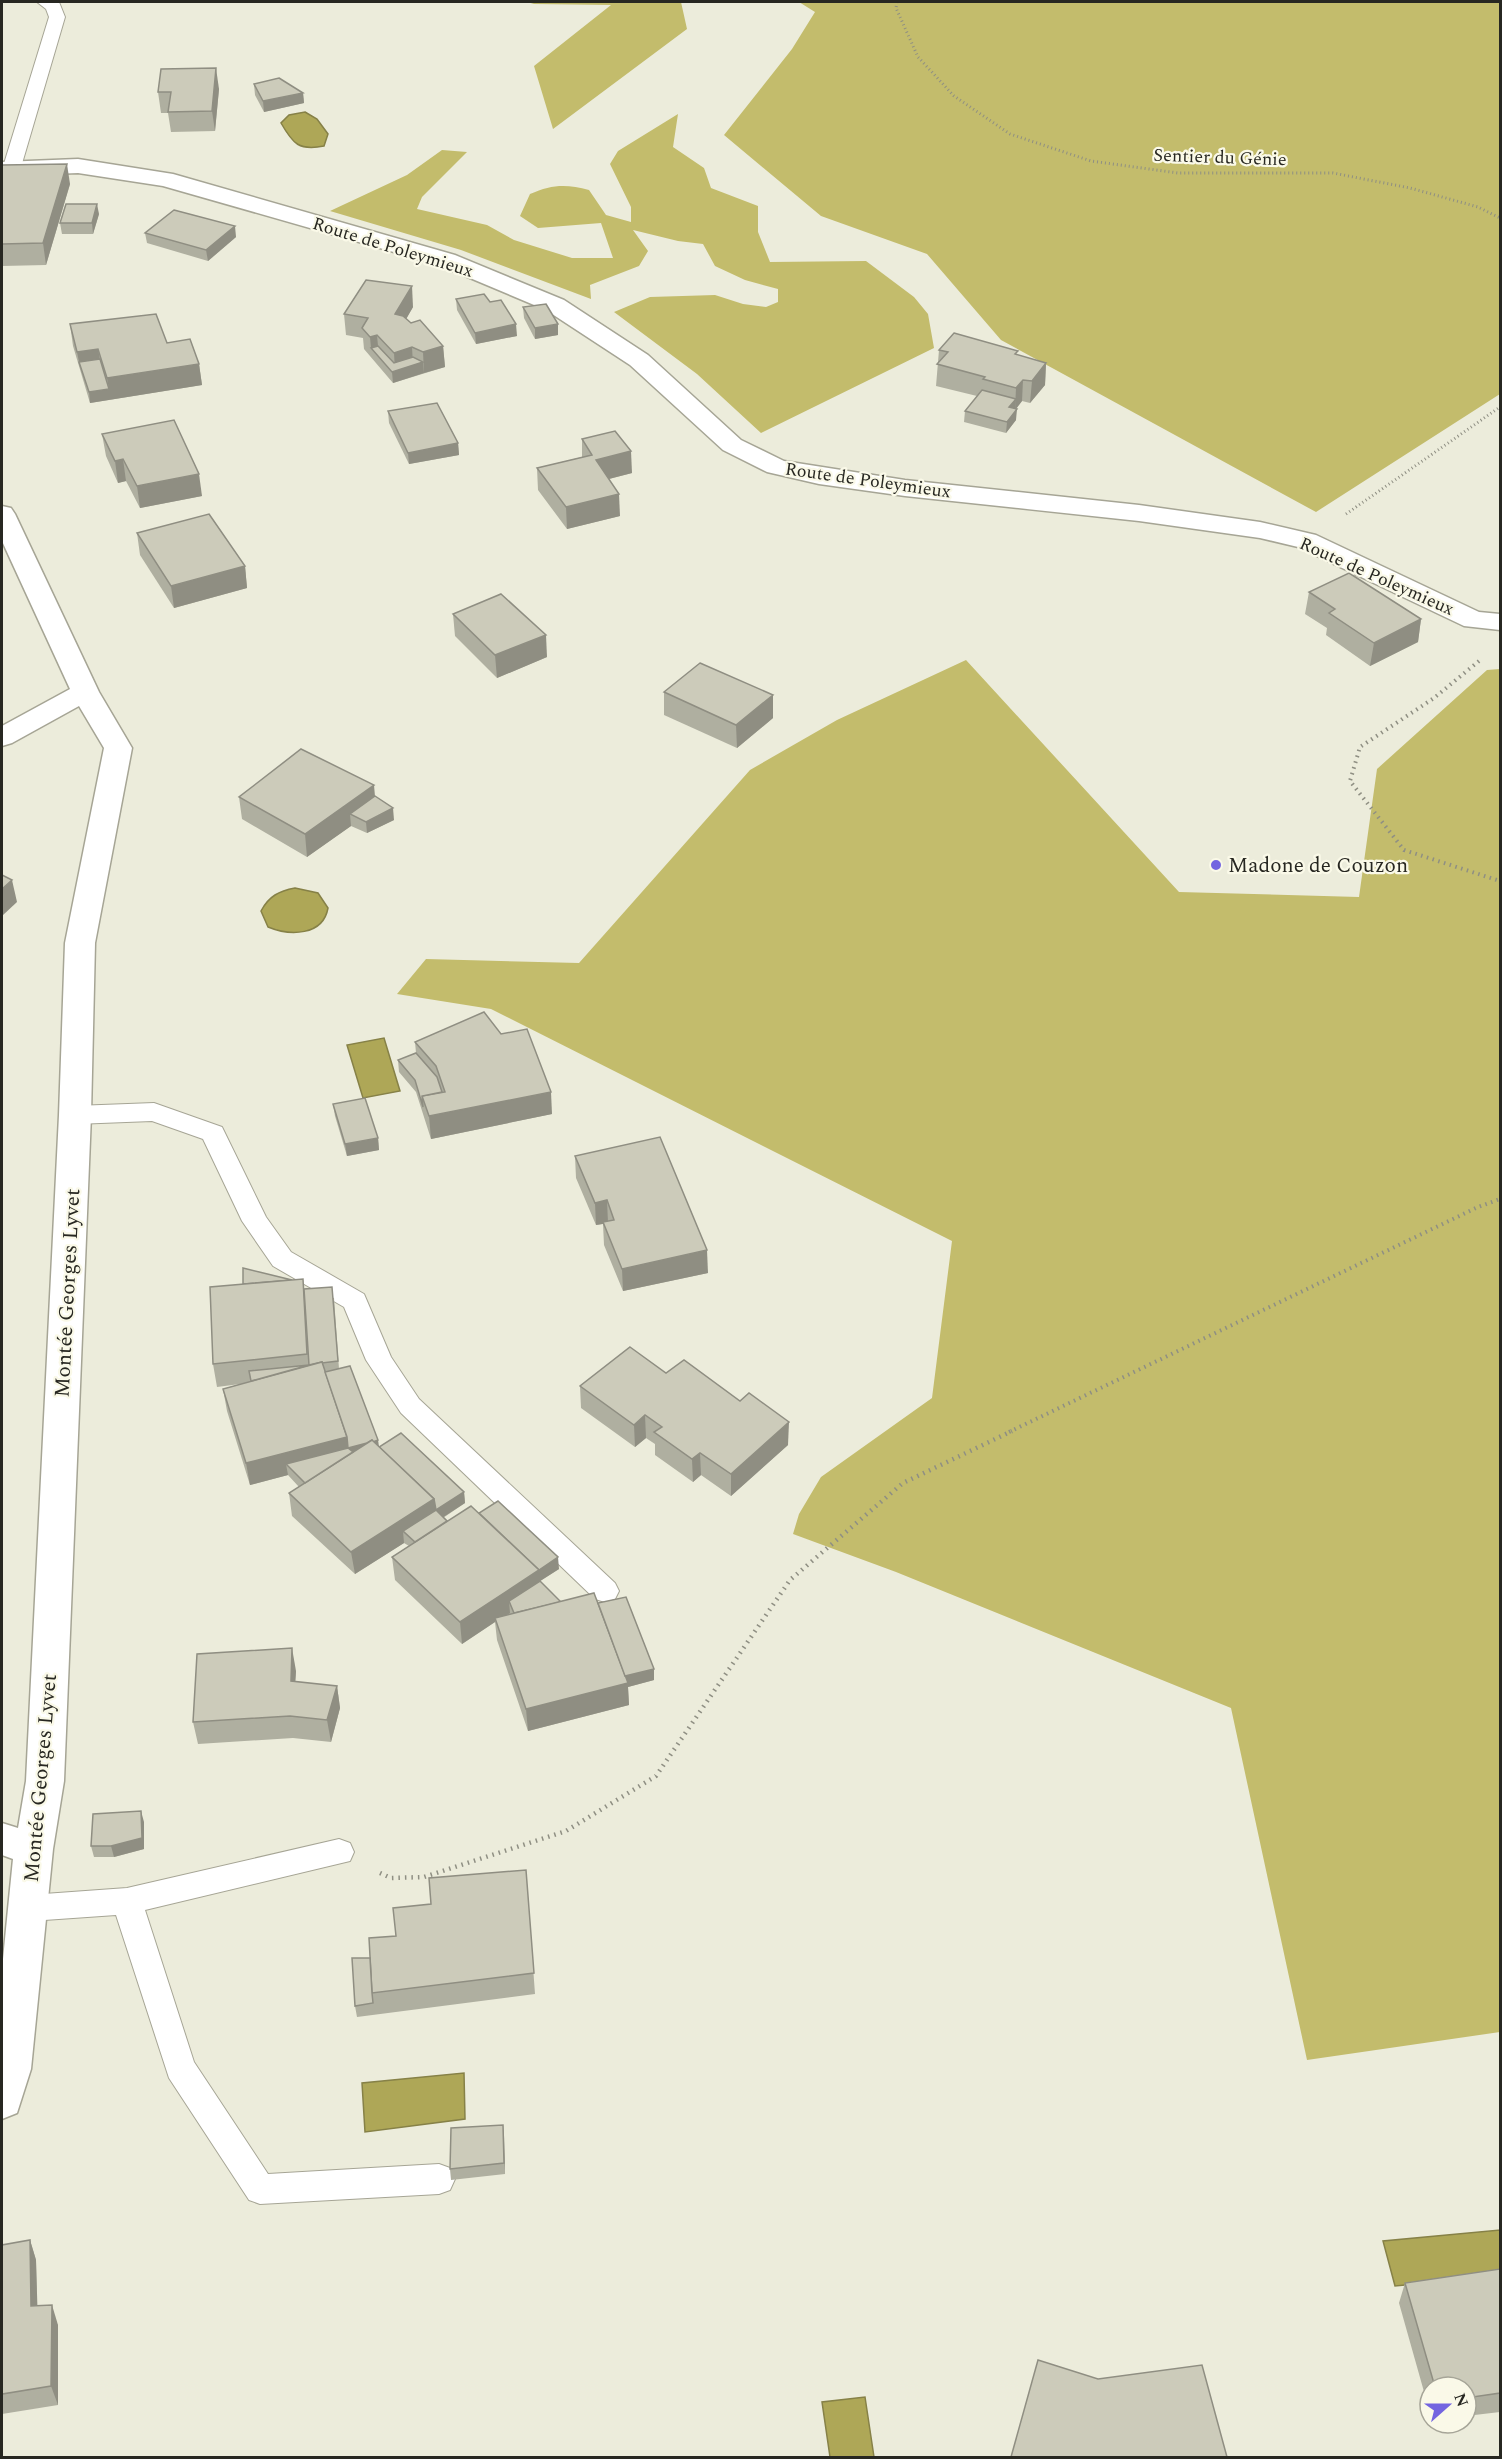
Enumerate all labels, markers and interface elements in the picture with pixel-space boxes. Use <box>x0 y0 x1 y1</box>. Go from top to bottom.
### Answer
street label: Sentier du Génie <box>1153 142 1287 173</box>
street label: Route de Poleymieux <box>309 210 477 285</box>
street label: Route de Poleymieux <box>783 456 952 505</box>
street label: Route de Poleymieux <box>1295 530 1459 623</box>
place label: Madone de Couzon <box>1228 850 1408 882</box>
marker: Madone de Couzon <box>1209 858 1223 872</box>
street label: Montée Georges Lyvet <box>47 1188 89 1398</box>
street label: Montée Georges Lyvet <box>16 1672 66 1884</box>
north arrow <box>1418 2375 1478 2435</box>
text: N <box>1448 2390 1475 2410</box>

